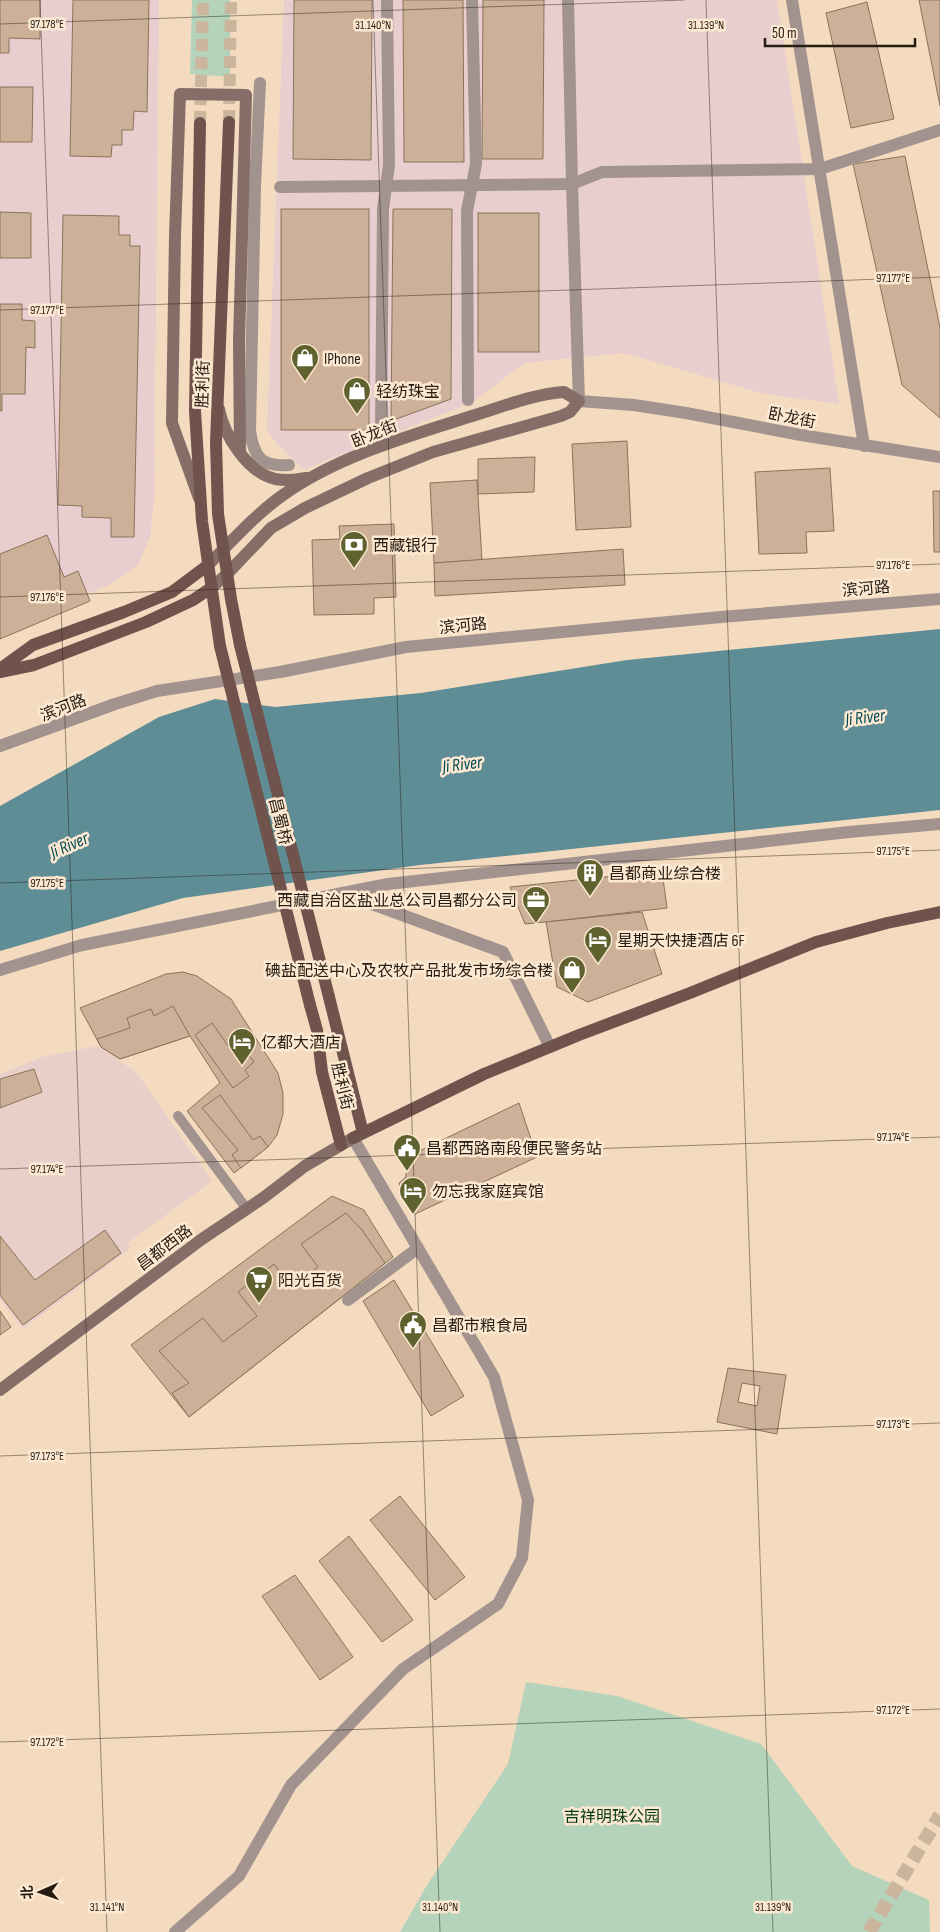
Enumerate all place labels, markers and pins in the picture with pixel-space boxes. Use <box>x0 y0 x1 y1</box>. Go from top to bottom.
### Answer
shop icon: IPhone <box>290 343 320 382</box>
place label: IPhone <box>324 350 361 369</box>
shop icon: 轻纺珠宝 <box>342 376 372 415</box>
place label: 轻纺珠宝 <box>376 383 440 402</box>
bank icon: 西藏银行 <box>339 530 369 569</box>
place label: 西藏银行 <box>373 537 437 556</box>
building icon: 昌都商业综合楼 <box>575 858 605 897</box>
place label: 昌都商业综合楼 <box>609 865 721 884</box>
office icon: 西藏自治区盐业总公司昌都分公司 <box>521 885 551 924</box>
place label: 西藏自治区盐业总公司昌都分公司 <box>277 892 517 911</box>
hotel icon: 星期天快捷酒店 6F <box>583 925 613 964</box>
place label: 星期天快捷酒店 6F <box>617 932 745 951</box>
shop icon: 碘盐配送中心及农牧产品批发市场综合楼 <box>557 955 587 994</box>
place label: 碘盐配送中心及农牧产品批发市场综合楼 <box>265 962 553 981</box>
hotel icon: 亿都大酒店 <box>227 1027 257 1066</box>
place label: 亿都大酒店 <box>261 1034 341 1053</box>
public building icon: 昌都西路南段便民警务站 <box>392 1133 422 1172</box>
place label: 昌都西路南段便民警务站 <box>426 1140 602 1159</box>
hotel icon: 勿忘我家庭宾馆 <box>398 1176 428 1215</box>
place label: 勿忘我家庭宾馆 <box>432 1183 544 1202</box>
supermarket icon: 阳光百货 <box>244 1265 274 1304</box>
place label: 阳光百货 <box>278 1272 342 1291</box>
public building icon: 昌都市粮食局 <box>398 1310 428 1349</box>
place label: 昌都市粮食局 <box>432 1317 528 1336</box>

